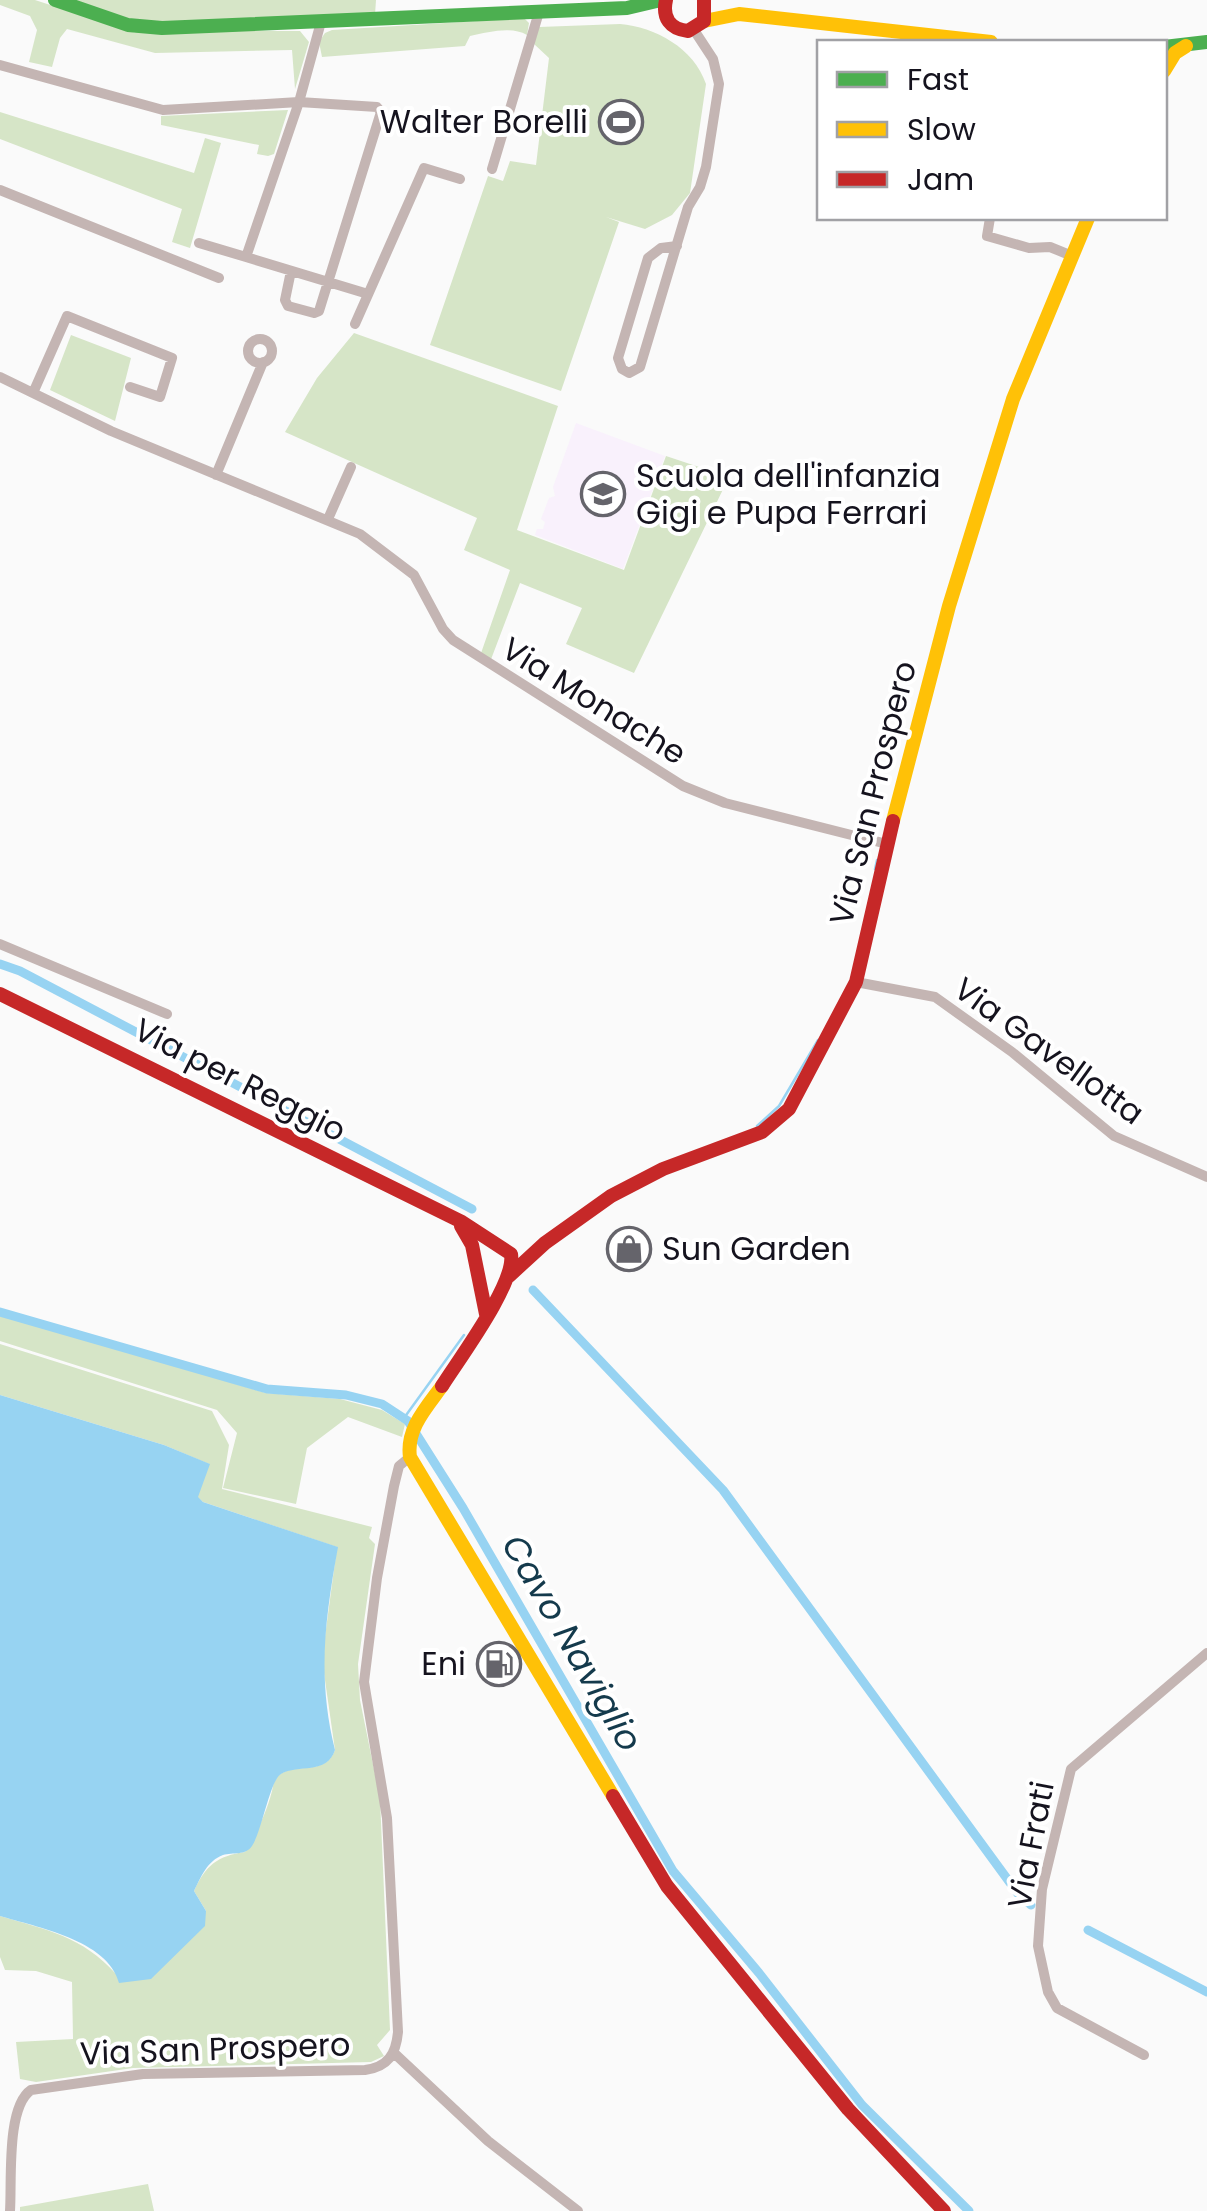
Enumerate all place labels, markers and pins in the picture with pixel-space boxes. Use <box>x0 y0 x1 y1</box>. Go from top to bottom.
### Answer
place label: Walter Borelli <box>380 99 588 144</box>
sports icon: Walter Borelli <box>598 99 644 145</box>
place label: Scuola dell'infanzia Gigi e Pupa Ferrari <box>636 453 941 535</box>
school or university icon: Scuola dell'infanzia Gigi e Pupa Ferrari <box>580 471 626 517</box>
shop icon: Sun Garden <box>606 1226 652 1272</box>
place label: Sun Garden <box>662 1226 851 1271</box>
place label: Eni <box>421 1641 466 1686</box>
fuel station icon: Eni <box>476 1641 522 1687</box>

